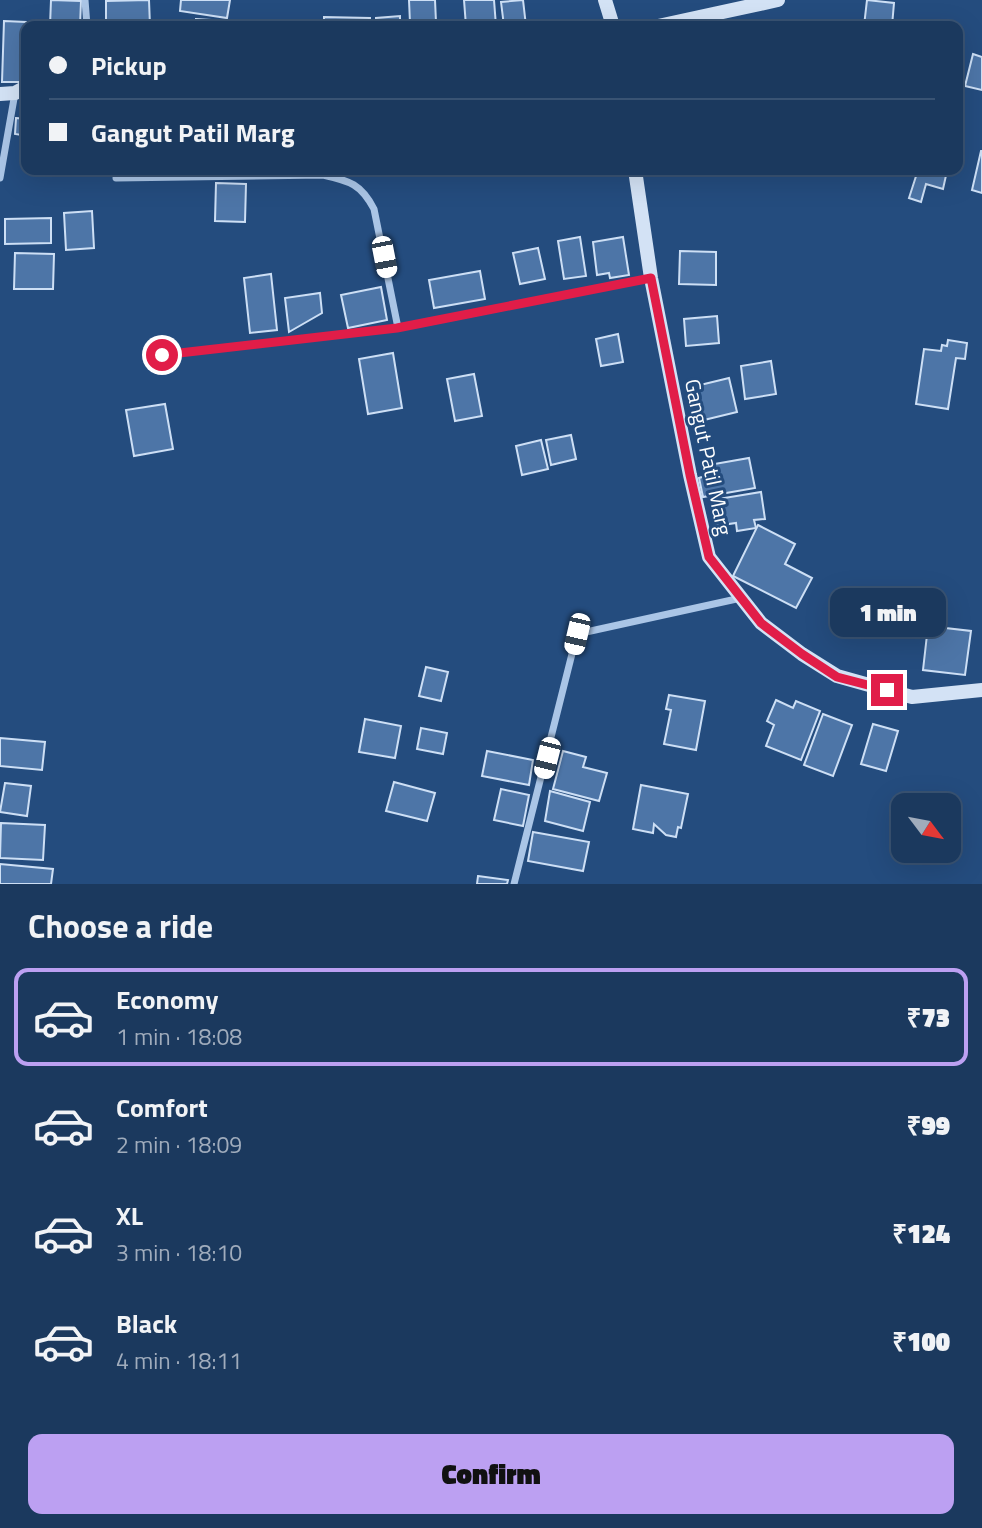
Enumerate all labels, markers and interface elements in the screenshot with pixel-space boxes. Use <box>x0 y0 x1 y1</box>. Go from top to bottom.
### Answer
text: Pickup <box>91 46 167 85</box>
text: Gangut Patil Marg <box>91 113 295 152</box>
car <box>370 234 399 280</box>
route start <box>146 339 178 371</box>
street label: Gangut Patil Marg <box>677 376 741 538</box>
callout: 1 min <box>829 588 945 638</box>
text: 1 min <box>859 595 917 630</box>
car <box>563 611 592 657</box>
route end <box>871 674 903 706</box>
car <box>532 735 563 781</box>
north arrow <box>891 793 961 863</box>
map controls <box>891 793 961 863</box>
text: Choose a ride <box>28 902 213 950</box>
text: Economy <box>116 980 218 1019</box>
icon: car <box>32 986 95 1049</box>
text: ₹73 <box>907 998 950 1037</box>
text: 1 min · 18:08 <box>116 1019 242 1054</box>
text: Comfort <box>116 1088 208 1127</box>
icon: car <box>32 1094 95 1157</box>
text: ₹99 <box>907 1106 950 1145</box>
text: 2 min · 18:09 <box>116 1127 242 1162</box>
text: XL <box>116 1196 143 1235</box>
icon: car <box>32 1202 95 1265</box>
text: ₹124 <box>892 1214 950 1253</box>
text: 3 min · 18:10 <box>116 1235 242 1270</box>
text: Black <box>116 1304 177 1343</box>
icon: car <box>32 1310 95 1373</box>
text: ₹100 <box>892 1322 950 1361</box>
text: 4 min · 18:11 <box>116 1343 242 1378</box>
button: Confirm <box>28 1434 954 1514</box>

